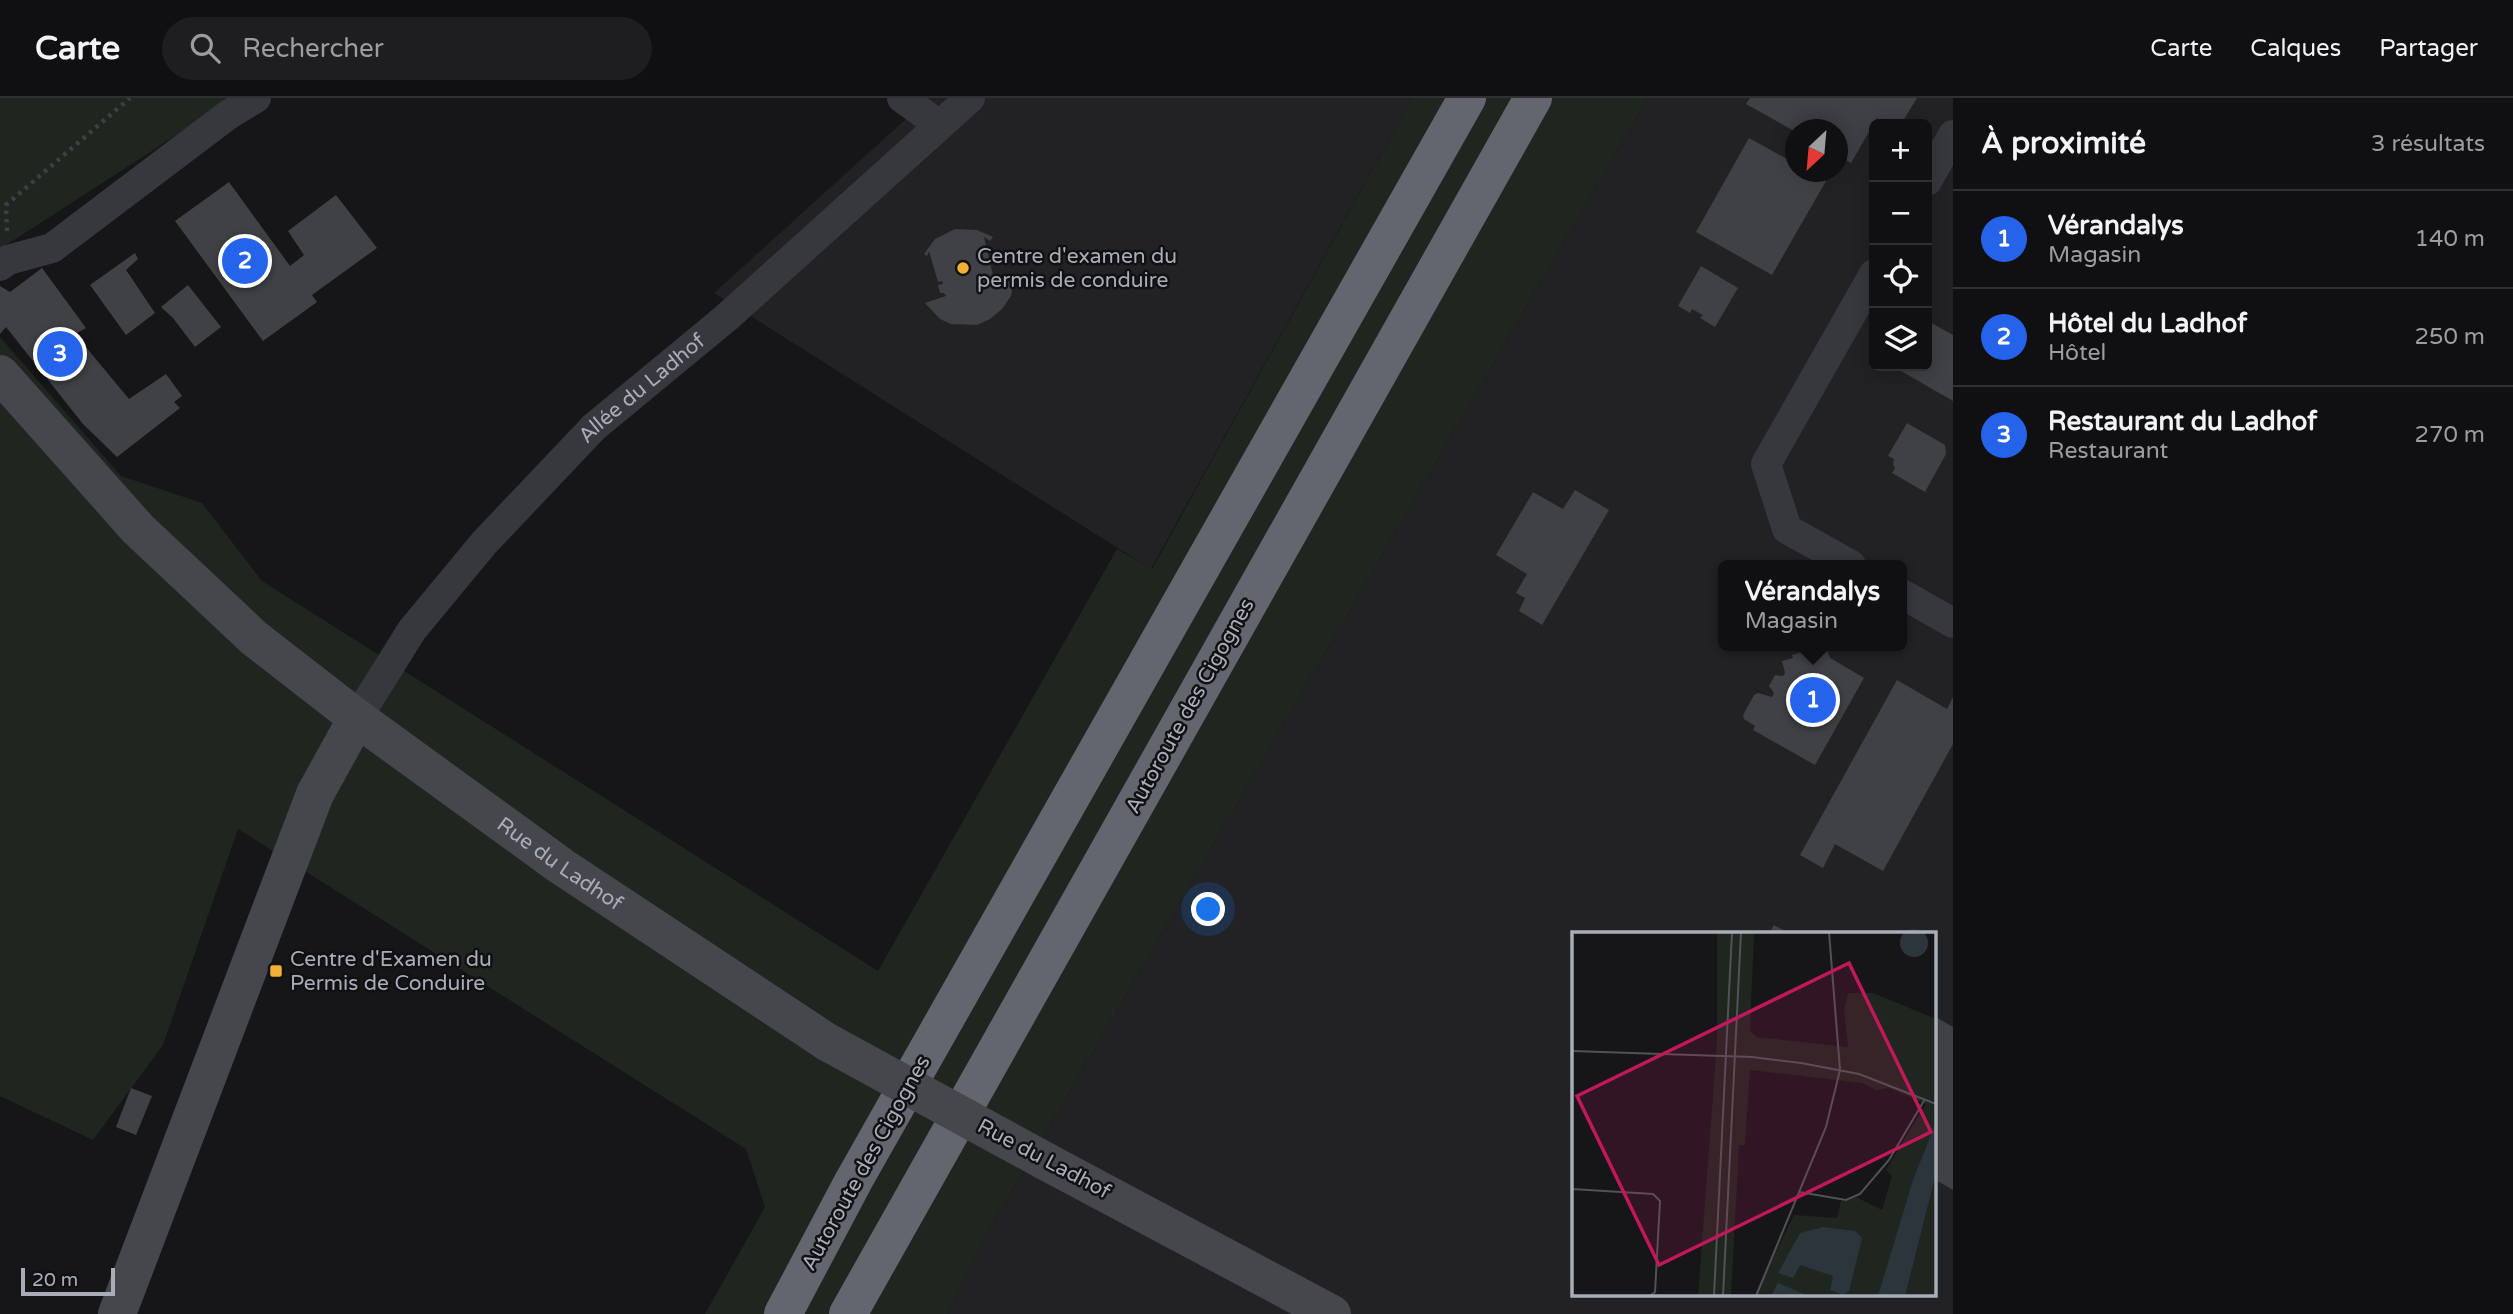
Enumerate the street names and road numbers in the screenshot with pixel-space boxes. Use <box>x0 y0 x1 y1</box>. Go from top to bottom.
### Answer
street label: Allée du Ladhof <box>573 328 710 448</box>
street label: Autoroute des Cigognes <box>1120 594 1260 818</box>
street label: Rue du Ladhof <box>492 811 628 916</box>
street label: Autoroute des Cigognes <box>796 1051 936 1275</box>
street label: Rue du Ladhof <box>973 1113 1115 1205</box>

